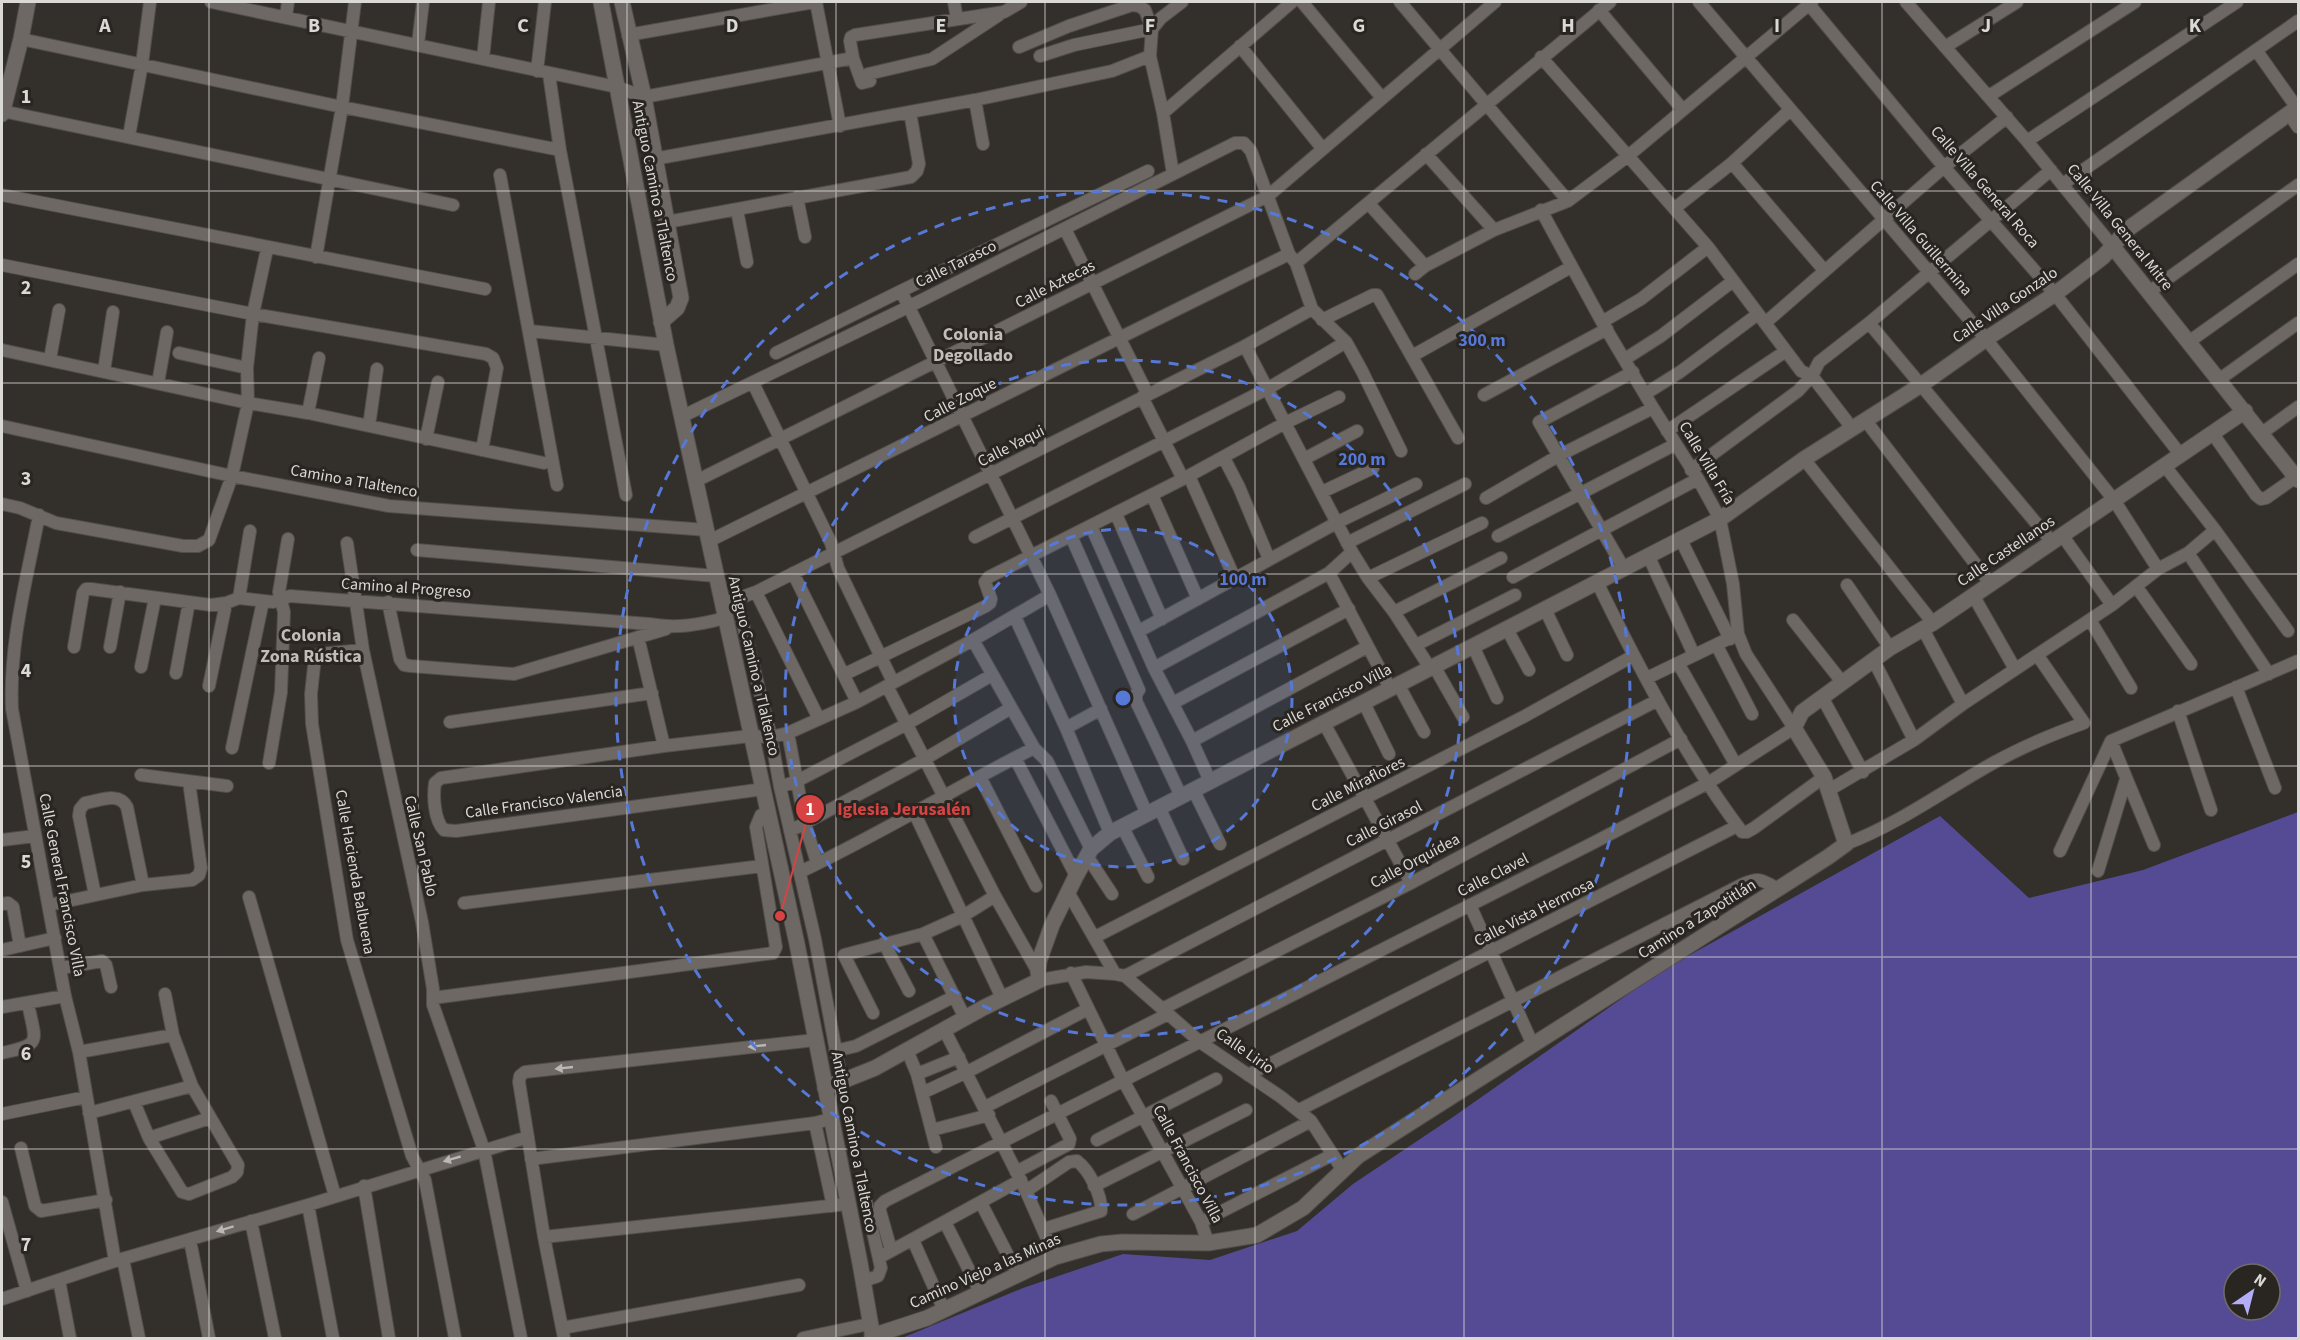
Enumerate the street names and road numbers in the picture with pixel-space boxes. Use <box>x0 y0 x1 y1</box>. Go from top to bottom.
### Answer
street label: Antiguo Camino a Tlaltenco <box>627 99 683 283</box>
street label: Calle Villa General Roca <box>1926 121 2044 253</box>
street label: Calle Villa General Mitre <box>2062 159 2178 295</box>
street label: Calle Villa Guillermina <box>1865 176 1977 300</box>
street label: Calle Tarasco <box>912 235 1000 293</box>
street label: Calle Aztecas <box>1011 254 1099 314</box>
street label: Calle Villa Gonzalo <box>1948 262 2062 348</box>
street label: Calle Zoque <box>920 372 1000 428</box>
street label: Calle Villa Fría <box>1674 417 1740 509</box>
street label: Calle Yaqui <box>974 420 1048 472</box>
street label: Camino a Tlaltenco <box>289 459 419 503</box>
street label: Calle Castellanos <box>1953 510 2059 592</box>
street label: Camino al Progreso <box>340 572 472 604</box>
street label: Antiguo Camino a Tlaltenco <box>723 574 785 758</box>
street label: Calle Francisco Villa <box>1269 658 1395 738</box>
street label: Calle Miraflores <box>1307 751 1409 817</box>
street label: Calle Francisco Valencia <box>464 780 624 824</box>
street label: Calle Hacienda Balbuena <box>330 788 380 956</box>
street label: Calle General Francisco Villa <box>33 791 91 979</box>
street label: Calle San Pablo <box>399 793 443 899</box>
street label: Calle Girasol <box>1342 795 1426 853</box>
street label: Calle Orquídea <box>1366 828 1464 894</box>
street label: Calle Clavel <box>1454 848 1532 902</box>
street label: Calle Vista Hermosa <box>1470 872 1598 952</box>
street label: Camino a Zapotitlán <box>1634 874 1760 964</box>
street label: Calle Lirio <box>1212 1023 1278 1079</box>
street label: Antiguo Camino a Tlaltenco <box>826 1050 882 1234</box>
street label: Calle Francisco Villa <box>1147 1101 1229 1227</box>
street label: Camino Viejo a las Minas <box>906 1228 1064 1314</box>

